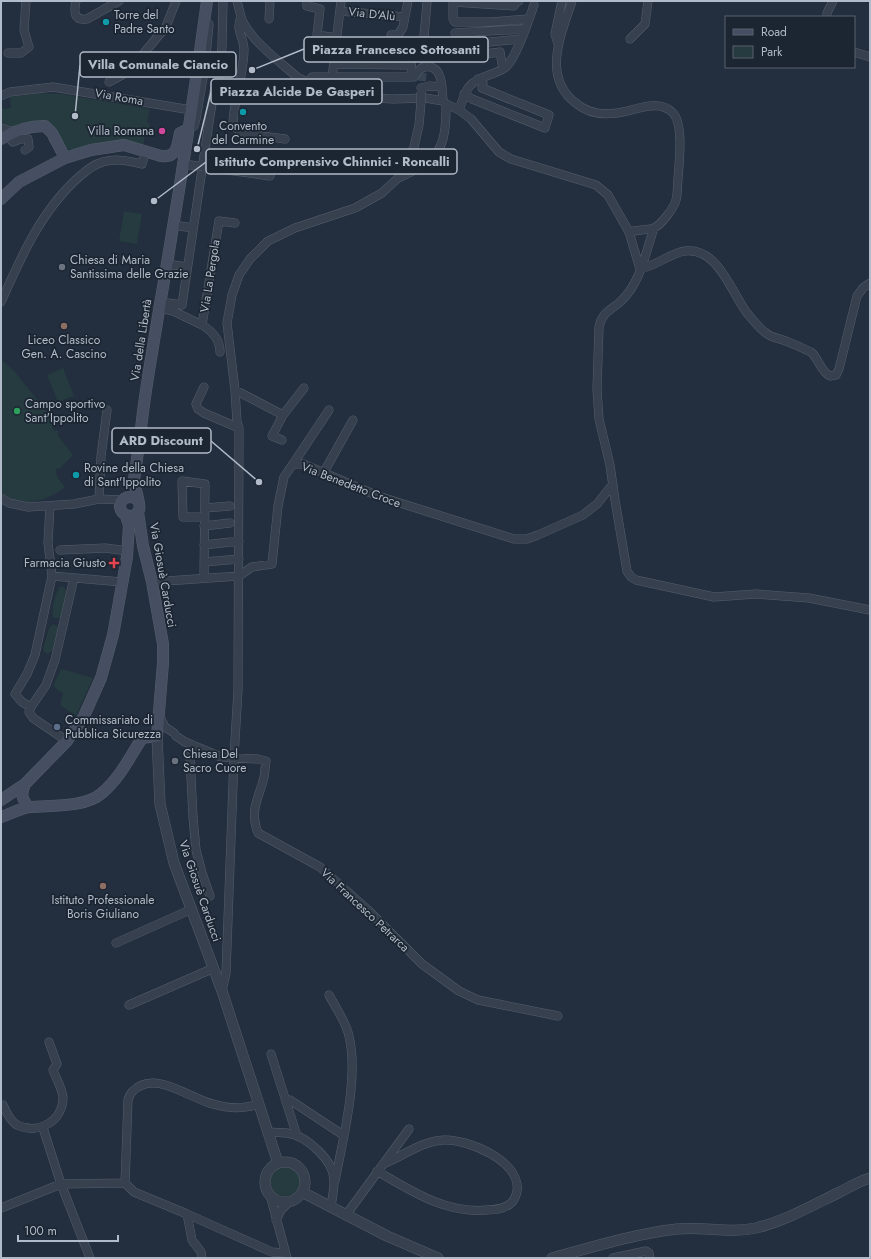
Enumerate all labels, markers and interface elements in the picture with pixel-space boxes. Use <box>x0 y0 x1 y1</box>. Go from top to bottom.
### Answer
street label: Via D'Alù <box>348 3 396 25</box>
place label: Torre del Padre Santo <box>114 6 175 38</box>
legend <box>725 16 855 68</box>
marker: Torre del Padre Santo <box>101 17 111 27</box>
text: Road <box>761 23 787 41</box>
callout: Piazza Francesco Sottosanti <box>304 37 488 62</box>
text: Piazza Francesco Sottosanti <box>312 40 480 59</box>
text: Park <box>761 43 783 61</box>
callout: Villa Comunale Ciancio <box>80 52 236 77</box>
text: Villa Comunale Ciancio <box>87 55 228 74</box>
callout: Piazza Alcide De Gasperi <box>211 79 382 104</box>
text: Piazza Alcide De Gasperi <box>220 82 374 101</box>
street label: Via Roma <box>93 84 145 110</box>
marker: Convento del Carmine <box>238 107 248 117</box>
place label: Convento del Carmine <box>212 117 274 149</box>
place label: Villa Romana <box>88 122 154 140</box>
marker: Villa Romana <box>157 126 167 136</box>
callout: Istituto Comprensivo Chinnici - Roncalli <box>206 149 457 174</box>
text: Istituto Comprensivo Chinnici - Roncalli <box>214 152 450 171</box>
street label: Via La Pergola <box>195 238 225 314</box>
place label: Chiesa di Maria Santissima delle Grazie <box>70 251 189 283</box>
marker: Chiesa di Maria Santissima delle Grazie <box>57 262 67 272</box>
street label: Via della Libertà <box>126 298 156 382</box>
marker: Liceo Classico Gen. A. Cascino <box>59 321 69 331</box>
place label: Liceo Classico Gen. A. Cascino <box>22 331 107 363</box>
place label: Campo sportivo Sant'Ippolito <box>25 395 106 427</box>
marker: Campo sportivo Sant'Ippolito <box>12 406 22 416</box>
callout: ARD Discount <box>112 428 211 453</box>
text: ARD Discount <box>118 431 204 450</box>
street label: Via Benedetto Croce <box>299 458 403 512</box>
place label: Rovine della Chiesa di Sant'Ippolito <box>84 459 184 491</box>
marker: Rovine della Chiesa di Sant'Ippolito <box>71 470 81 480</box>
street label: Via Giosuè Carducci <box>145 521 181 629</box>
place label: Farmacia Giusto <box>24 554 106 572</box>
marker: Farmacia Giusto <box>109 558 119 568</box>
place label: Commissariato di Pubblica Sicurezza <box>65 711 161 743</box>
marker: Commissariato di Pubblica Sicurezza <box>52 722 62 732</box>
place label: Chiesa Del Sacro Cuore <box>183 745 246 777</box>
marker: Chiesa Del Sacro Cuore <box>170 756 180 766</box>
street label: Via Giosuè Carducci <box>174 838 226 944</box>
street label: Via Francesco Petrarca <box>317 864 414 956</box>
marker: Istituto Professionale Boris Giuliano <box>98 881 108 891</box>
place label: Istituto Professionale Boris Giuliano <box>52 891 154 923</box>
scale bar <box>18 1217 118 1243</box>
text: 100 m <box>24 1222 57 1240</box>

